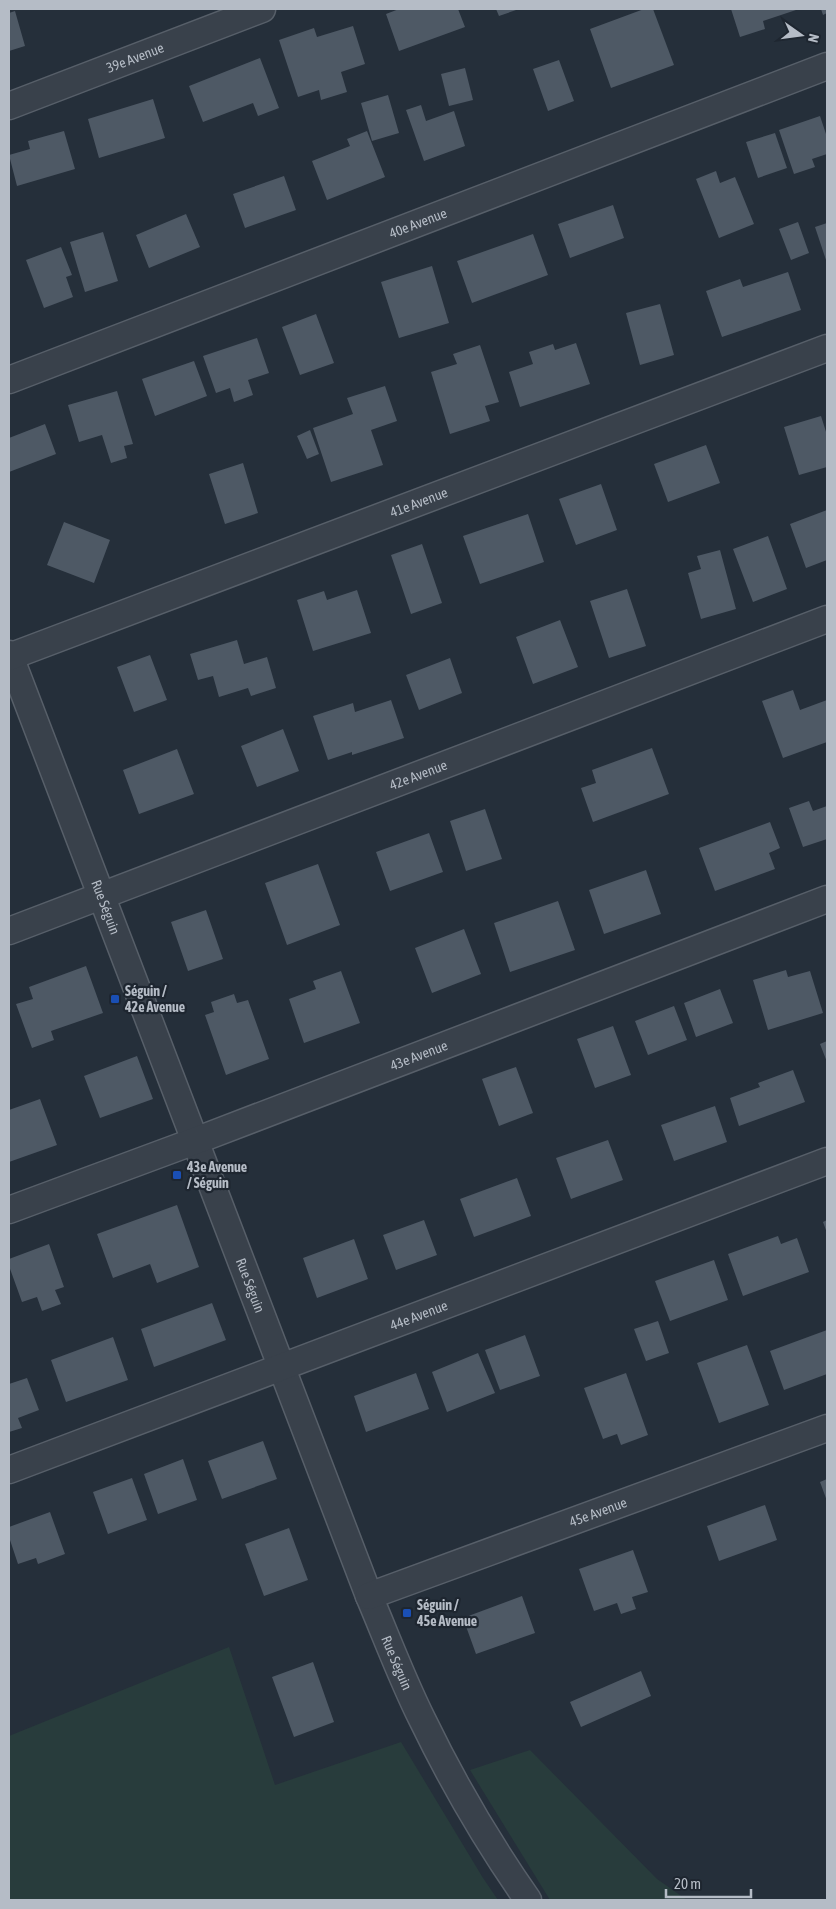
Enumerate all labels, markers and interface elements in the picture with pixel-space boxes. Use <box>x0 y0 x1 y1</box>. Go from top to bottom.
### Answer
north arrow <box>776 10 826 60</box>
text: N <box>805 32 822 44</box>
street label: 39e Avenue <box>104 39 166 76</box>
street label: 40e Avenue <box>387 205 449 241</box>
street label: 41e Avenue <box>388 484 450 520</box>
street label: 42e Avenue <box>387 757 449 793</box>
street label: Rue Séguin <box>88 878 123 937</box>
place label: Séguin / 42e Avenue <box>124 983 185 1015</box>
marker: Séguin / 42e Avenue <box>109 993 121 1005</box>
street label: 43e Avenue <box>388 1037 450 1074</box>
place label: 43e Avenue / Séguin <box>186 1159 247 1191</box>
marker: 43e Avenue / Séguin <box>171 1169 183 1181</box>
street label: Rue Séguin <box>233 1256 268 1315</box>
street label: 44e Avenue <box>388 1297 450 1333</box>
street label: 45e Avenue <box>567 1494 629 1530</box>
place label: Séguin / 45e Avenue <box>416 1597 477 1629</box>
marker: Séguin / 45e Avenue <box>401 1607 413 1619</box>
street label: Rue Séguin <box>378 1633 415 1693</box>
scale bar <box>666 1866 751 1898</box>
text: 20 m <box>674 1875 701 1892</box>

